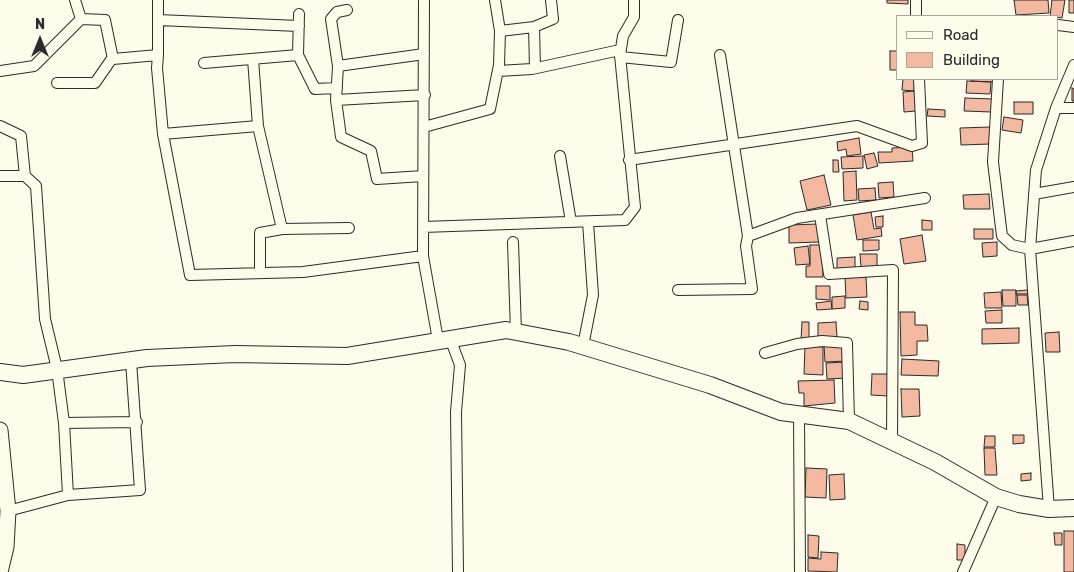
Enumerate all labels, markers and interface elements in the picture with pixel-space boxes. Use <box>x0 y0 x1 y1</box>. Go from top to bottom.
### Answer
north arrow <box>15 15 65 65</box>
legend <box>896 15 1059 80</box>
text: N <box>35 16 45 33</box>
text: Road <box>943 26 979 44</box>
text: Building <box>943 51 1000 69</box>

